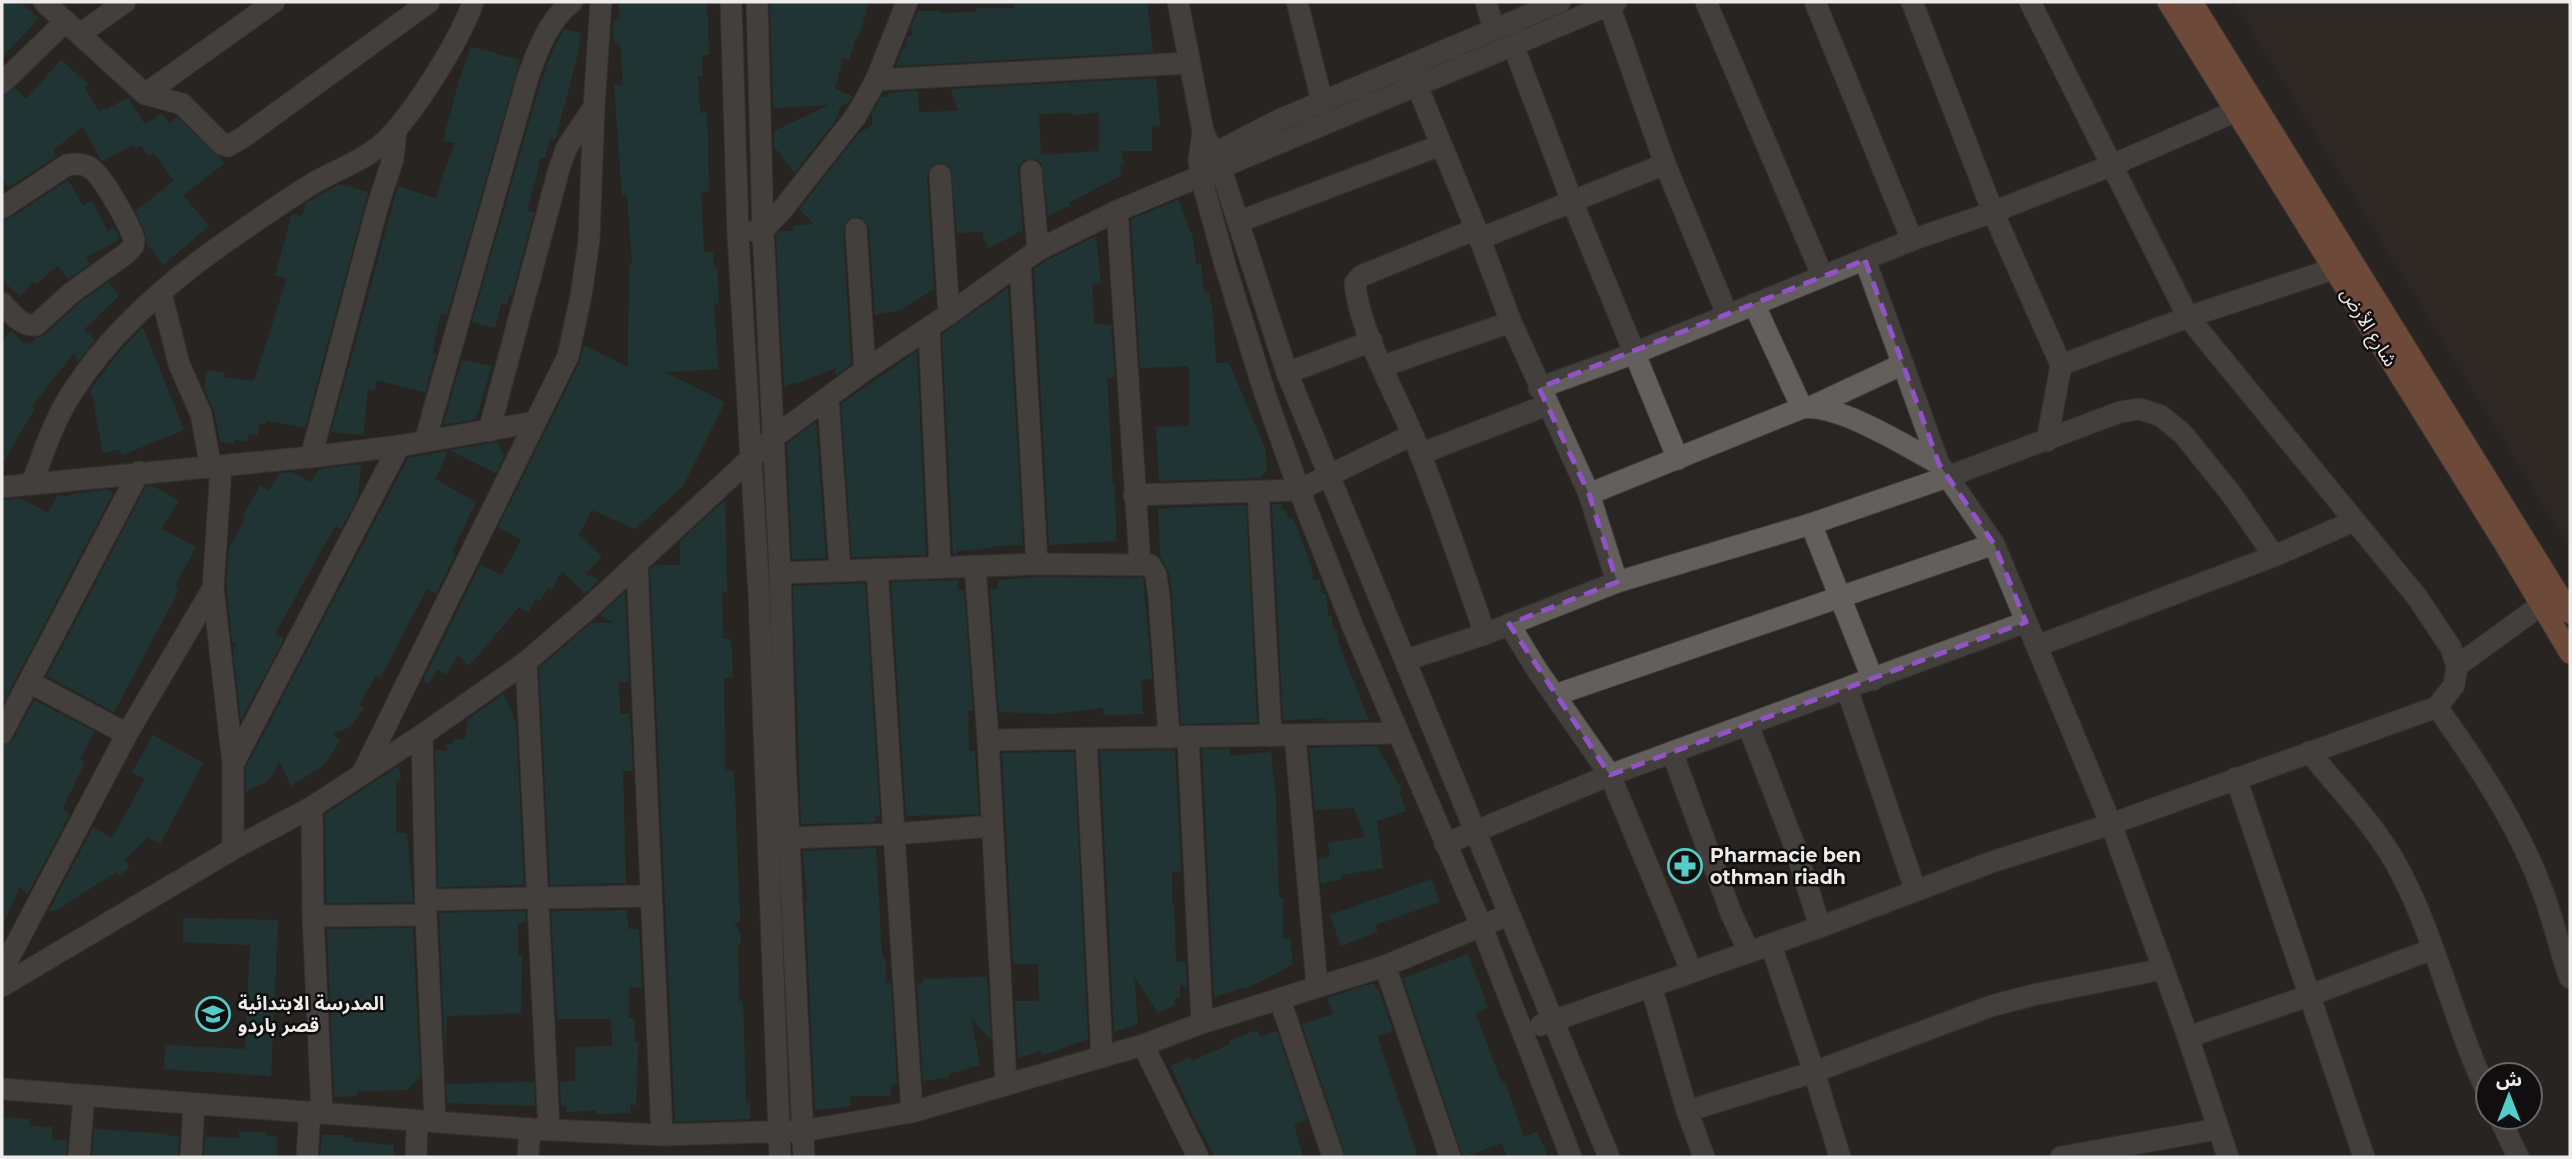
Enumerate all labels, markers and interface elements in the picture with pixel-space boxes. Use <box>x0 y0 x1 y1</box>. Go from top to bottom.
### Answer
street label: شارع الأرض <box>2334 283 2402 372</box>
place label: Pharmacie ben othman riadh <box>1710 844 1861 889</box>
pharmacy icon: Pharmacie ben othman riadh <box>1666 847 1704 885</box>
place label: المدرسة الابتدائية قصر باردو <box>238 992 384 1037</box>
school or university icon: المدرسة الابتدائية قصر باردو <box>194 995 232 1033</box>
north arrow <box>2474 1061 2544 1131</box>
text: ش <box>2496 1068 2522 1091</box>

